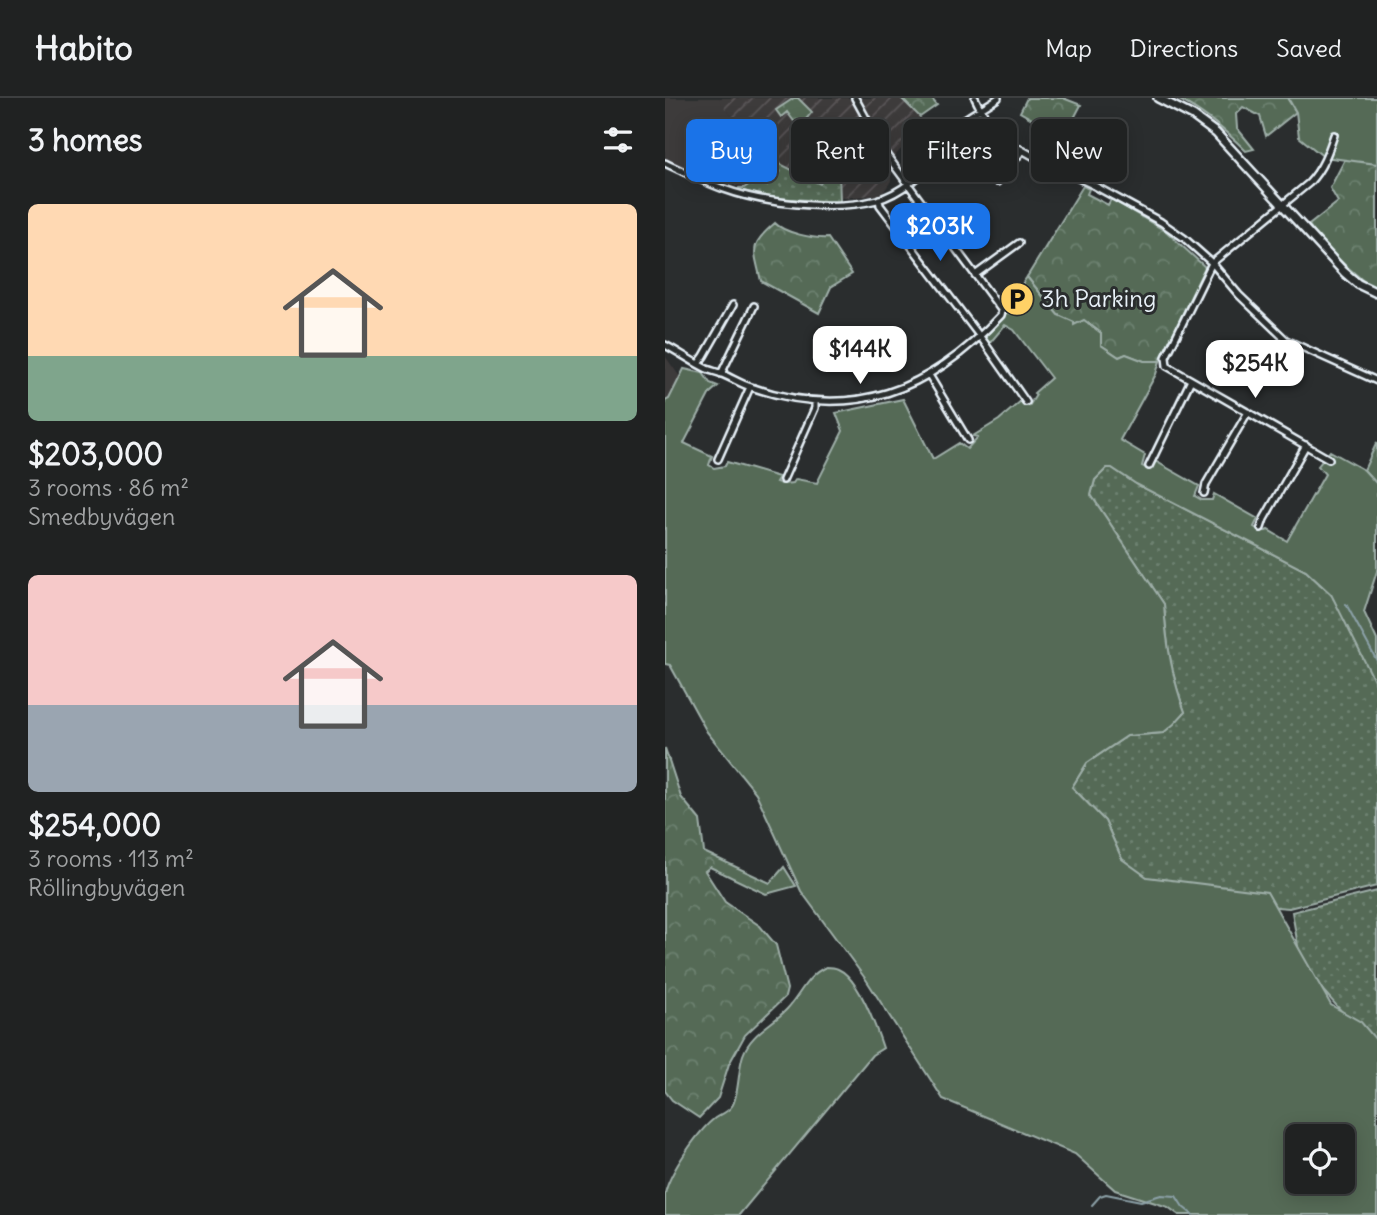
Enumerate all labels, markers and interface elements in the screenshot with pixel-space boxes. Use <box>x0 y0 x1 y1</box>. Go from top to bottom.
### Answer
text: Habito <box>35 27 133 69</box>
text: Map <box>1045 33 1092 63</box>
text: Directions <box>1130 33 1238 63</box>
text: Saved <box>1276 33 1342 63</box>
chip: Buy <box>686 119 777 182</box>
chip: Rent <box>791 119 889 182</box>
chip: Filters <box>903 119 1017 182</box>
chip: New <box>1031 119 1127 182</box>
text: 3 homes <box>28 121 142 159</box>
icon: filters <box>599 121 637 159</box>
pin: $203K <box>891 204 989 263</box>
text: $203K <box>906 211 974 240</box>
icon: home <box>270 250 396 376</box>
parking icon: 3h Parking <box>998 280 1036 318</box>
place label: 3h Parking <box>1041 283 1156 313</box>
pin: $144K <box>811 327 909 386</box>
text: $144K <box>829 334 891 363</box>
pin: $254K <box>1206 341 1304 400</box>
text: $254K <box>1222 348 1288 377</box>
text: $203,000 <box>28 435 163 473</box>
text: 3 rooms · 86 m² <box>28 473 189 502</box>
text: Smedbyvägen <box>28 502 175 531</box>
icon: home <box>270 621 396 747</box>
text: $254,000 <box>28 806 161 844</box>
text: 3 rooms · 113 m² <box>28 844 194 873</box>
text: Röllingbyvägen <box>28 873 185 902</box>
map controls <box>1285 1124 1355 1194</box>
button: locate <box>1285 1124 1355 1194</box>

